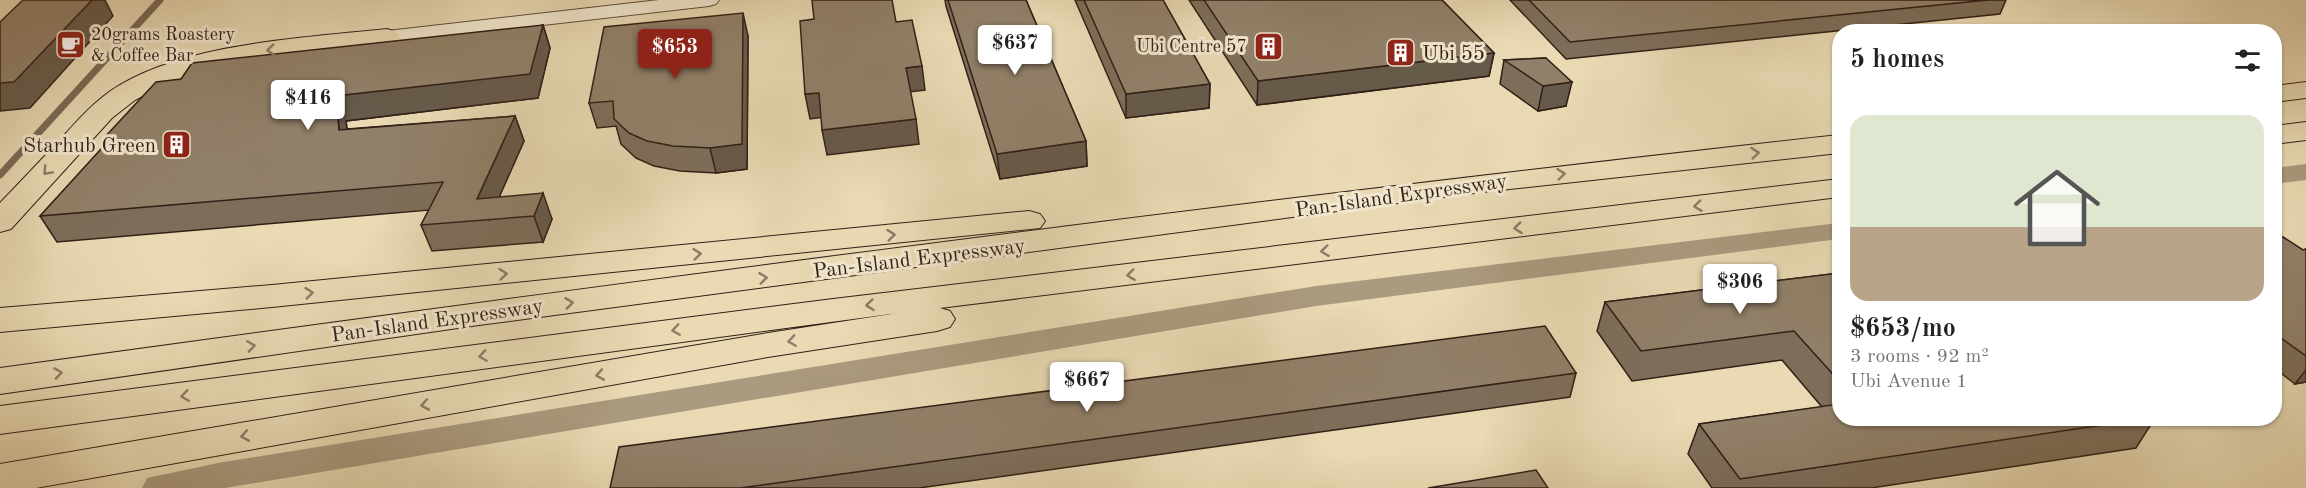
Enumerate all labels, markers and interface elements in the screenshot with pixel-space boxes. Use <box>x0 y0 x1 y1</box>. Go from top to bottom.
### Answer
pin: $637 <box>979 25 1051 76</box>
place label: 20grams Roastery & Coffee Bar <box>91 26 235 65</box>
cafe icon: 20grams Roastery & Coffee Bar <box>54 28 86 60</box>
pin: $653 <box>639 29 711 80</box>
building icon: Ubi Centre 57 <box>1252 30 1284 62</box>
text: $637 <box>992 34 1038 54</box>
building icon: Ubi 55 <box>1385 37 1417 69</box>
text: $653 <box>652 38 698 58</box>
place label: Ubi Centre 57 <box>1136 38 1247 56</box>
one-way arrow <box>266 43 275 56</box>
place label: Ubi 55 <box>1422 44 1485 65</box>
icon: filters <box>2231 44 2264 77</box>
text: 5 homes <box>1850 47 1944 73</box>
pin: $416 <box>272 80 344 131</box>
text: $416 <box>285 89 331 109</box>
building icon: Starhub Green <box>161 129 193 161</box>
place label: Starhub Green <box>23 136 156 157</box>
one-way arrow <box>1750 147 1759 160</box>
icon: home <box>2003 154 2111 262</box>
one-way arrow <box>43 164 54 175</box>
one-way arrow <box>1557 168 1566 181</box>
street label: Pan-Island Expressway <box>1294 171 1509 222</box>
one-way arrow <box>1693 199 1702 211</box>
one-way arrow <box>1514 221 1523 233</box>
one-way arrow <box>887 229 896 242</box>
street label: Pan-Island Expressway <box>812 236 1027 283</box>
one-way arrow <box>1320 245 1329 257</box>
one-way arrow <box>693 248 702 261</box>
pin: $306 <box>1704 264 1776 315</box>
one-way arrow <box>499 268 508 280</box>
one-way arrow <box>1127 268 1136 281</box>
one-way arrow <box>758 272 767 284</box>
text: $306 <box>1717 273 1763 293</box>
one-way arrow <box>305 287 314 300</box>
street label: Pan-Island Expressway <box>330 296 545 347</box>
one-way arrow <box>565 297 574 309</box>
one-way arrow <box>865 299 874 311</box>
text: $653/mo <box>1850 316 1956 342</box>
one-way arrow <box>672 324 681 336</box>
one-way arrow <box>788 334 798 347</box>
one-way arrow <box>246 340 256 352</box>
text: 3 rooms · 92 m² <box>1850 347 1989 367</box>
one-way arrow <box>478 349 487 362</box>
pin: $667 <box>1051 362 1123 413</box>
one-way arrow <box>53 367 63 379</box>
one-way arrow <box>596 368 605 380</box>
text: $667 <box>1064 371 1110 391</box>
text: Ubi Avenue 1 <box>1850 372 1968 392</box>
one-way arrow <box>181 389 190 401</box>
one-way arrow <box>420 398 430 410</box>
one-way arrow <box>240 429 250 441</box>

